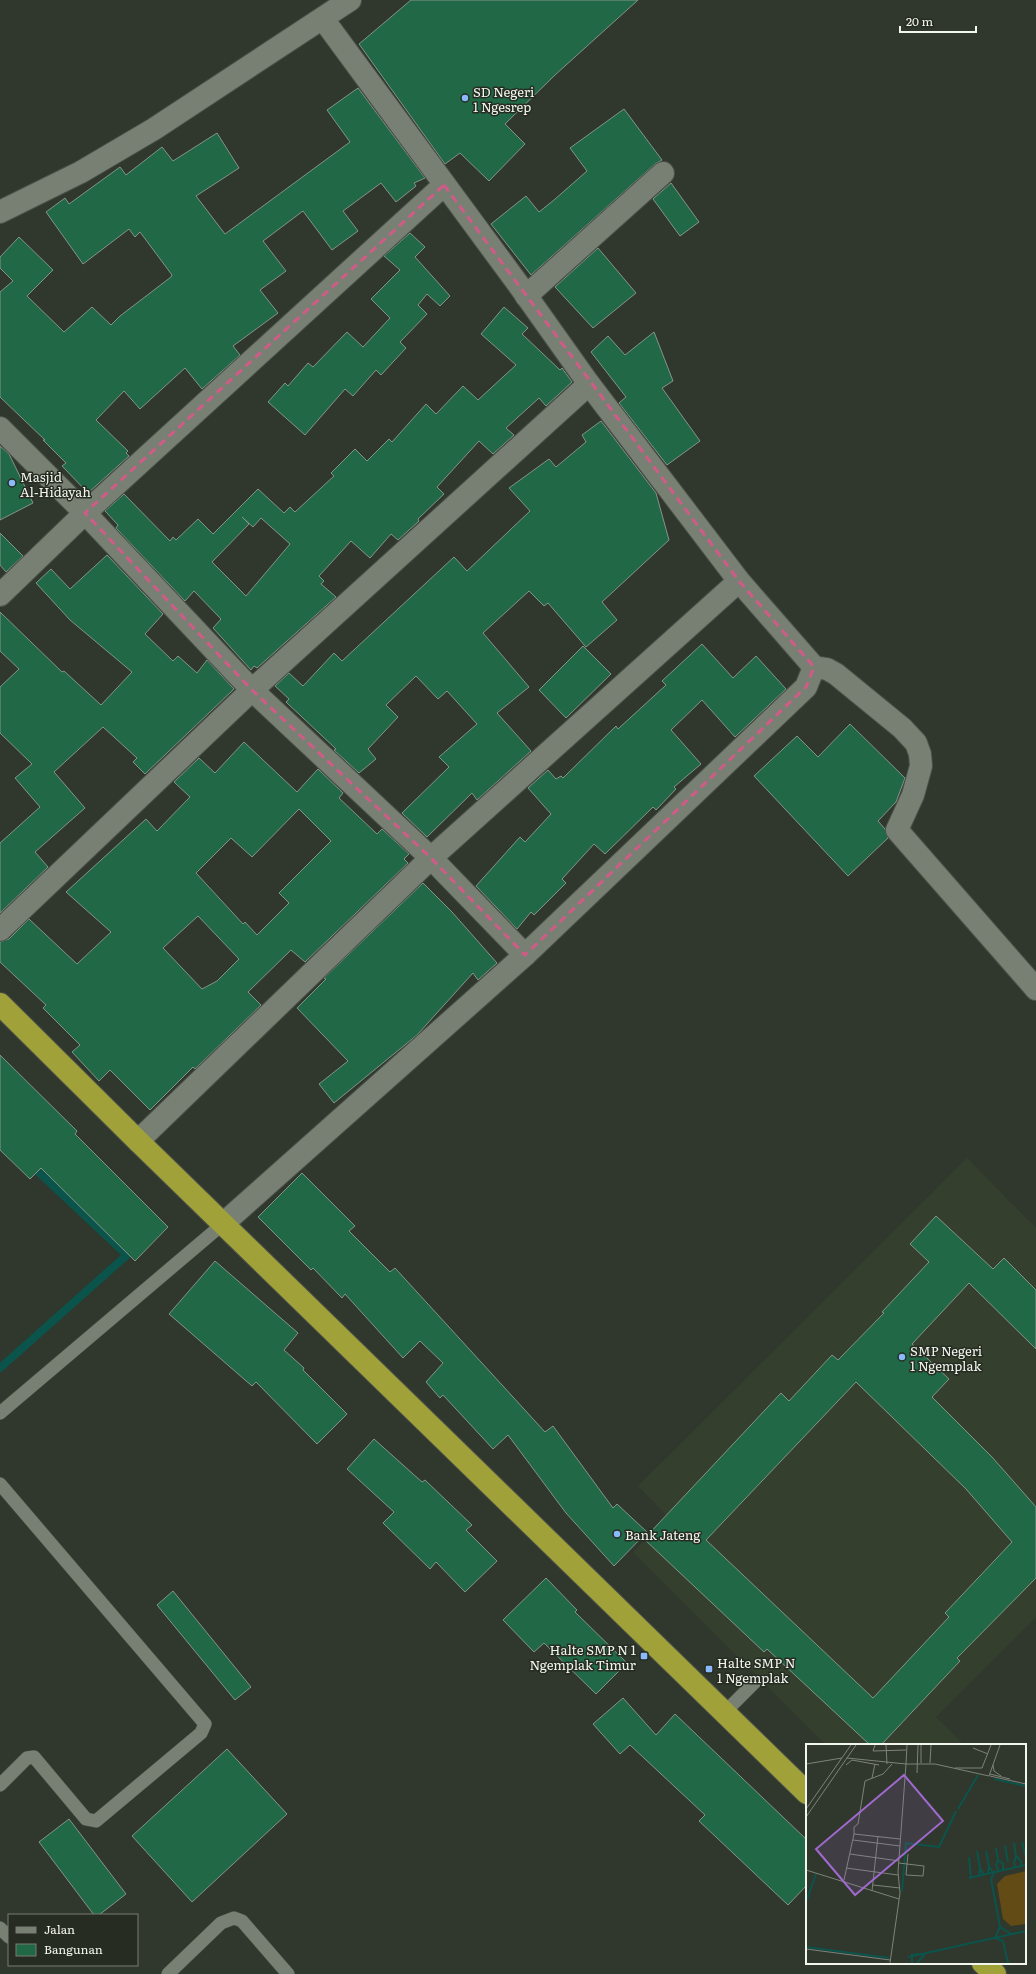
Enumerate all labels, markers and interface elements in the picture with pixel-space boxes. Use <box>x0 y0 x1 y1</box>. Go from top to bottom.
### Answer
scale bar <box>900 8 976 34</box>
text: 20 m <box>906 12 933 30</box>
place label: SD Negeri 1 Ngesrep <box>473 82 535 116</box>
marker: SD Negeri 1 Ngesrep <box>460 93 470 103</box>
place label: Masjid Al-Hidayah <box>20 467 91 501</box>
marker: Masjid Al-Hidayah <box>7 478 17 488</box>
place label: SMP Negeri 1 Ngemplak <box>910 1341 983 1375</box>
marker: SMP Negeri 1 Ngemplak <box>897 1352 907 1362</box>
place label: Bank Jateng <box>625 1525 701 1544</box>
marker: Bank Jateng <box>612 1529 622 1539</box>
place label: Halte SMP N 1 Ngemplak Timur <box>529 1640 637 1674</box>
marker: Halte SMP N 1 Ngemplak Timur <box>639 1651 649 1661</box>
place label: Halte SMP N 1 Ngemplak <box>717 1653 796 1687</box>
marker: Halte SMP N 1 Ngemplak <box>704 1664 714 1674</box>
inset map <box>806 1744 1026 1964</box>
legend <box>8 1914 138 1966</box>
text: Jalan <box>44 1920 75 1938</box>
text: Bangunan <box>44 1940 103 1958</box>

